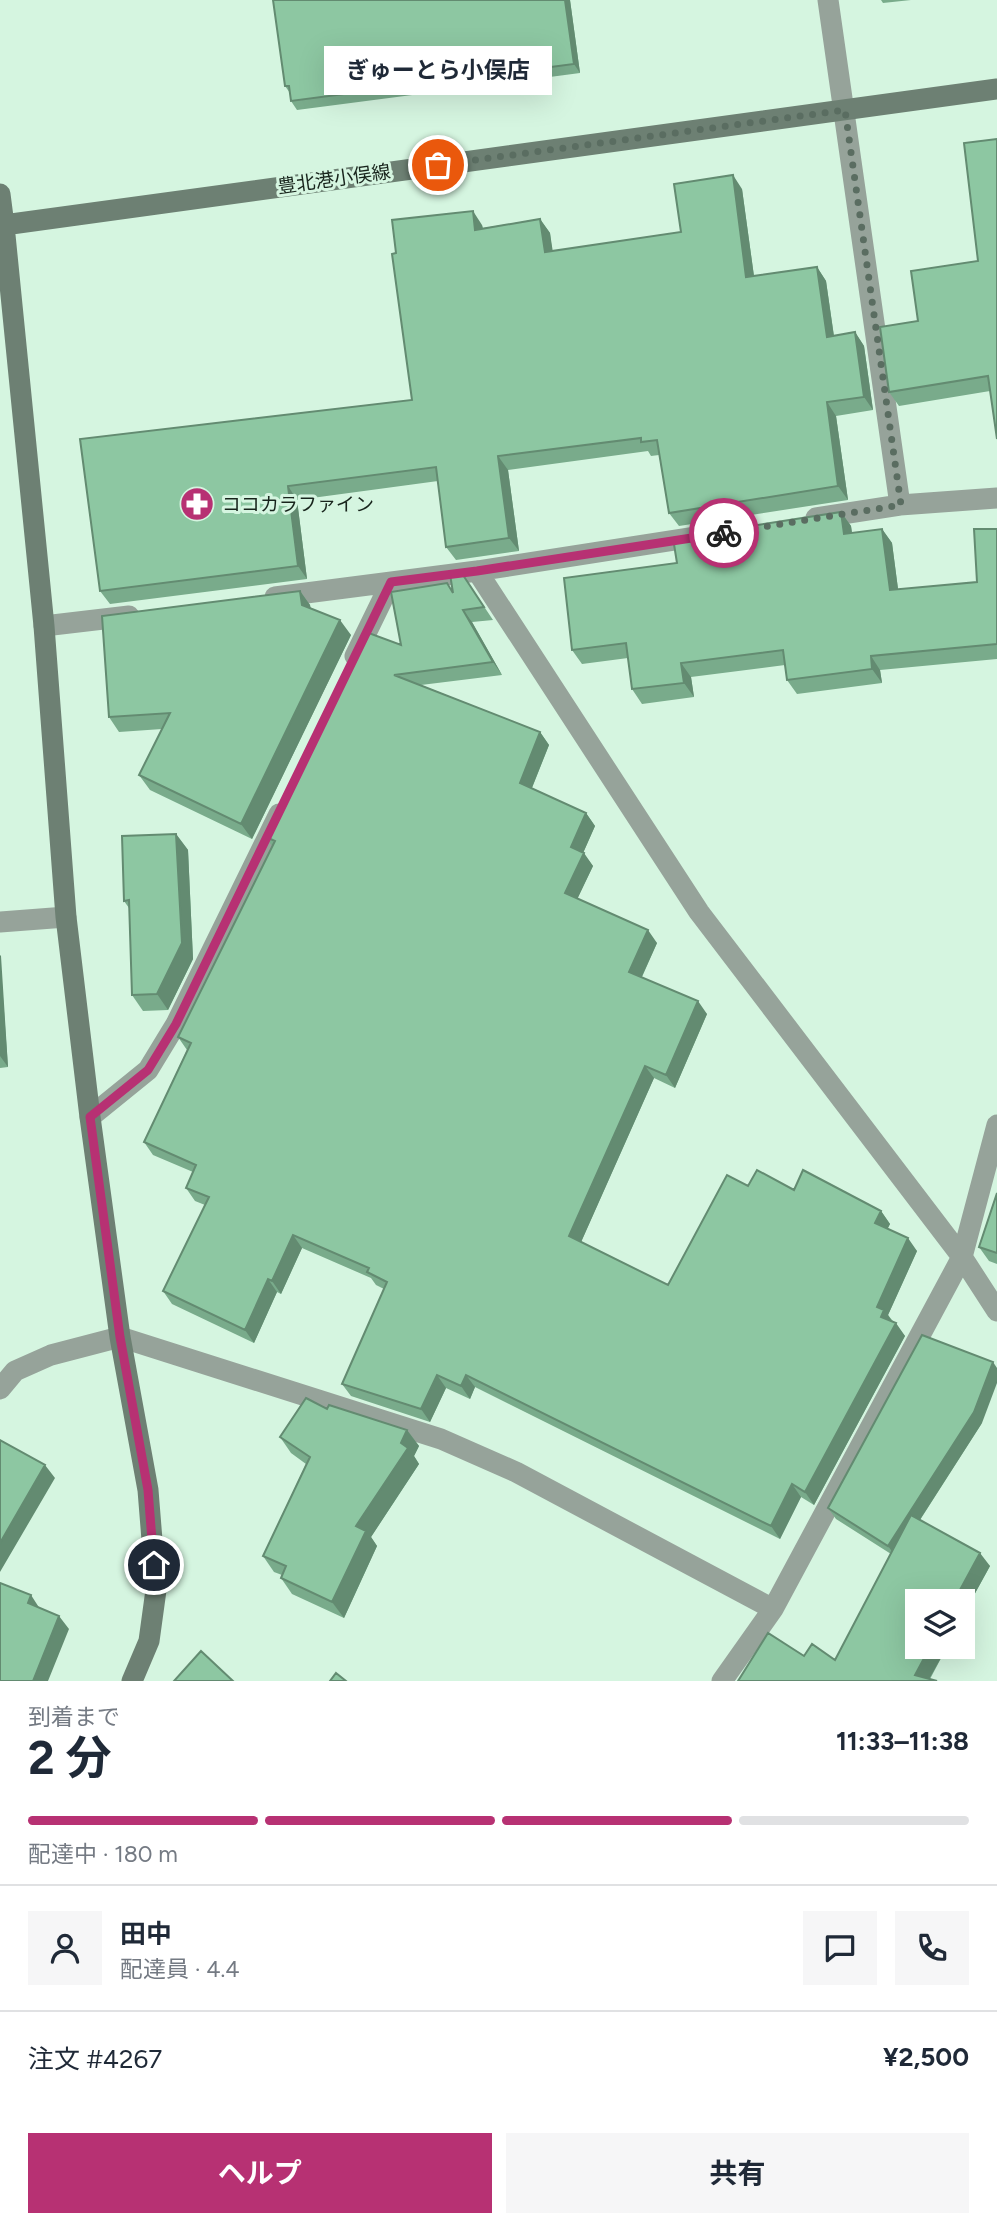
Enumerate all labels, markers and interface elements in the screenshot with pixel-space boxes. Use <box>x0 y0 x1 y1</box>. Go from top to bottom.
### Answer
callout: ぎゅーとら小俣店 <box>324 46 552 95</box>
text: ぎゅーとら小俣店 <box>346 56 530 84</box>
pin <box>408 135 468 195</box>
icon: bag <box>419 146 457 184</box>
street label: 豊北港小俣線 <box>276 160 392 198</box>
pharmacy icon: ココカラファイン <box>178 485 216 523</box>
place label: ココカラファイン <box>222 493 374 516</box>
courier <box>689 498 759 568</box>
icon: bike <box>705 514 743 552</box>
pin <box>124 1535 184 1595</box>
icon: home <box>135 1546 173 1584</box>
map controls <box>905 1589 975 1659</box>
button: layers <box>905 1589 975 1659</box>
text: 到着まで <box>28 1703 120 1731</box>
text: 11:33–11:38 <box>836 1725 969 1757</box>
text: 2 分 <box>28 1730 112 1786</box>
text: 配達中 · 180 m <box>28 1840 178 1868</box>
button: person <box>28 1911 102 1985</box>
button: chat <box>803 1911 877 1985</box>
button: phone <box>895 1911 969 1985</box>
text: 田中 <box>120 1918 172 1950</box>
text: 配達員 · 4.4 <box>120 1955 240 1983</box>
text: ¥2,500 <box>883 2041 969 2073</box>
text: 注文 #4267 <box>28 2043 162 2075</box>
button: ヘルプ <box>28 2133 492 2213</box>
button: 共有 <box>506 2133 969 2213</box>

